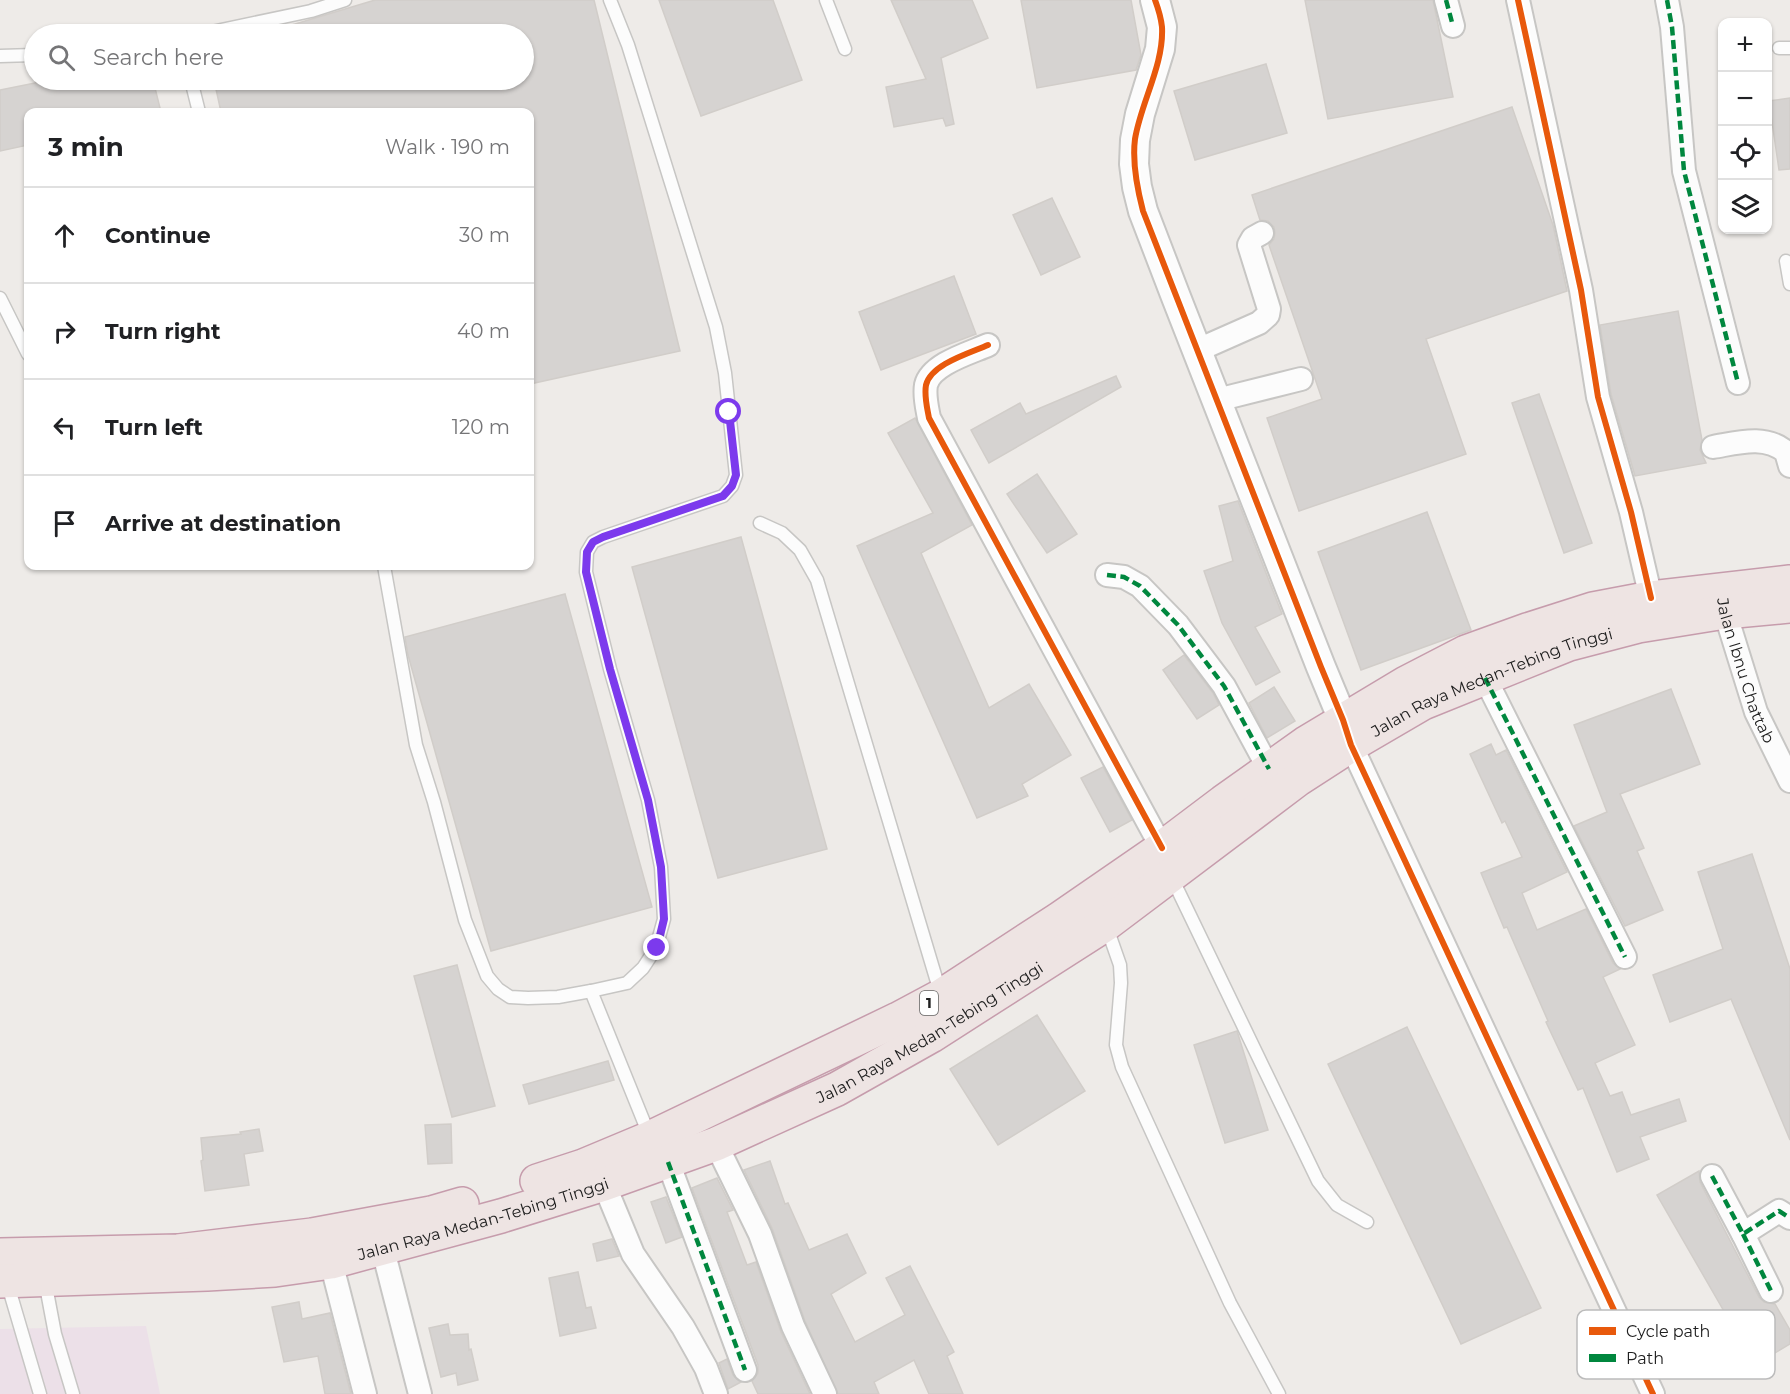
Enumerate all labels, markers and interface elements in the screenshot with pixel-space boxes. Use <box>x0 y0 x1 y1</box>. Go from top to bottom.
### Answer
map controls <box>1718 18 1772 234</box>
button: + <box>1718 18 1772 72</box>
search box <box>24 24 534 90</box>
icon: search <box>45 41 78 74</box>
text: Search here <box>93 44 224 71</box>
button: − <box>1718 72 1772 126</box>
button: locate <box>1718 126 1772 180</box>
text: 3 min <box>48 131 124 163</box>
text: Walk · 190 m <box>385 135 510 159</box>
button: layers <box>1718 180 1772 234</box>
icon: ahead <box>48 219 81 252</box>
text: Continue <box>105 222 211 249</box>
text: 30 m <box>459 223 510 247</box>
icon: right <box>48 315 81 348</box>
text: Turn right <box>105 318 220 345</box>
text: 40 m <box>457 319 510 343</box>
route start <box>715 398 741 424</box>
icon: left <box>48 411 81 444</box>
text: Turn left <box>105 414 203 441</box>
text: 120 m <box>452 415 510 439</box>
icon: arrive <box>48 507 81 540</box>
text: Arrive at destination <box>105 510 341 537</box>
street label: Jalan Ibnu Chattab <box>1713 596 1779 746</box>
street label: Jalan Raya Medan-Tebing Tinggi <box>1367 624 1615 742</box>
route end <box>643 934 669 960</box>
street label: Jalan Raya Medan-Tebing Tinggi <box>813 958 1046 1108</box>
road number: 1 <box>920 991 938 1015</box>
street label: Jalan Raya Medan-Tebing Tinggi <box>355 1174 612 1265</box>
legend <box>1577 1310 1775 1379</box>
text: Cycle path <box>1626 1322 1710 1341</box>
text: Path <box>1626 1349 1664 1368</box>

